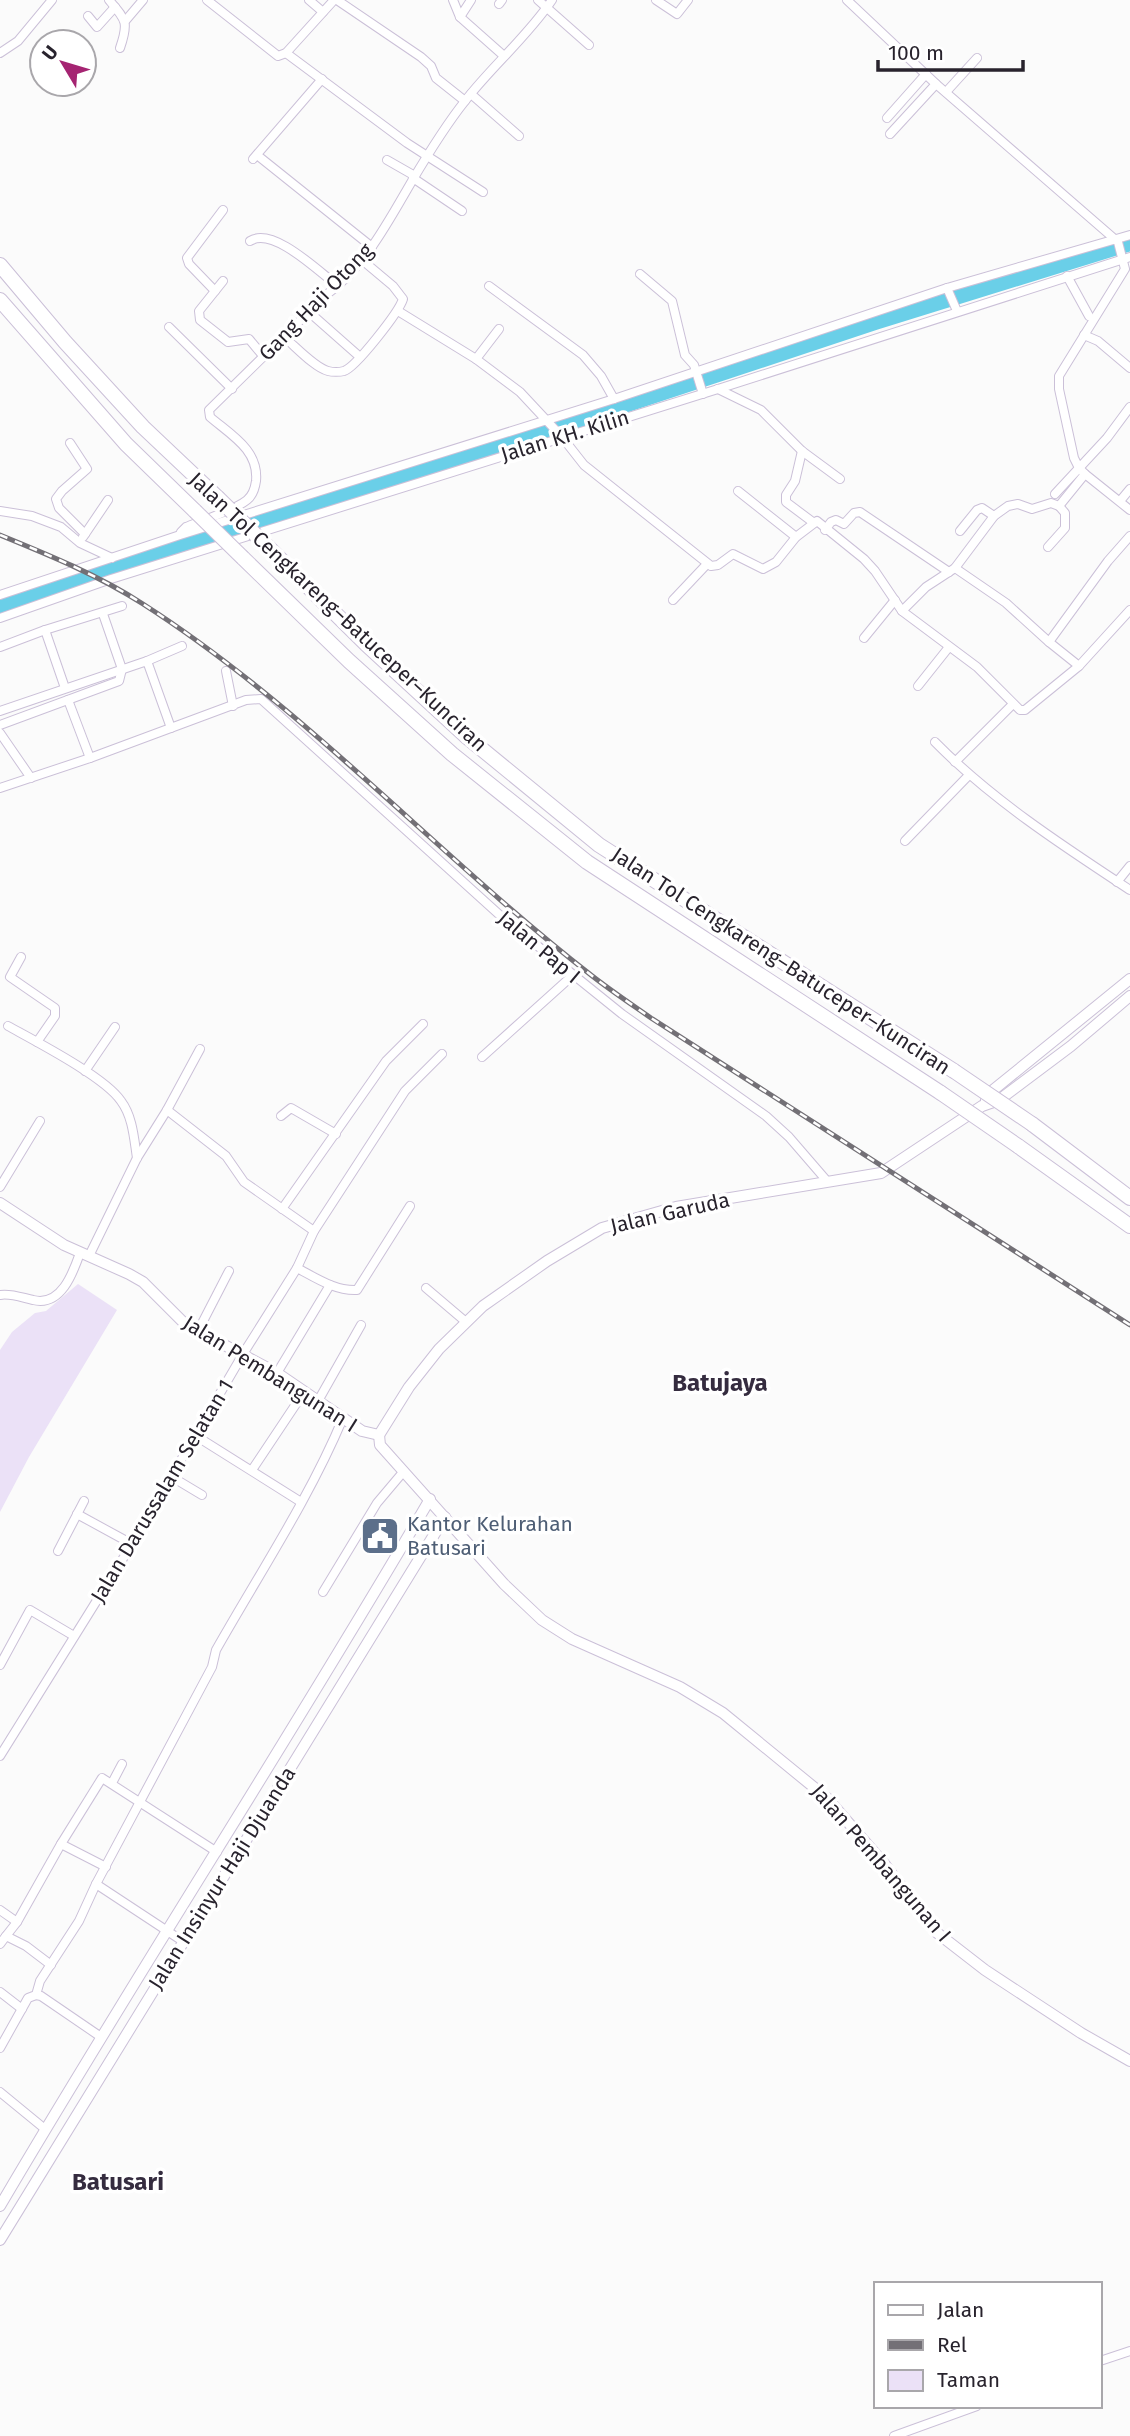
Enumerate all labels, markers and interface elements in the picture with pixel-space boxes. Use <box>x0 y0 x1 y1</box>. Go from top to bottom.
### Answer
north arrow <box>28 28 98 98</box>
scale bar <box>878 28 1023 72</box>
text: 100 m <box>888 40 944 66</box>
text: U <box>37 41 63 65</box>
street label: Gang Haji Otong <box>253 238 379 366</box>
street label: Jalan KH. Kilin <box>498 404 632 468</box>
street label: Jalan Tol Cengkareng–Batuceper–Kunciran <box>183 467 493 757</box>
street label: Jalan Tol Cengkareng–Batuceper–Kunciran <box>607 842 955 1080</box>
street label: Jalan Pap I <box>492 905 586 989</box>
street label: Jalan Garuda <box>608 1187 732 1239</box>
street label: Jalan Pembangunan I <box>178 1310 362 1438</box>
district label: Batujaya <box>672 1369 768 1397</box>
street label: Jalan Darussalam Selatan 1 <box>85 1375 239 1607</box>
place label: Kantor Kelurahan Batusari <box>407 1511 573 1561</box>
public building icon: Kantor Kelurahan Batusari <box>359 1515 401 1557</box>
street label: Jalan Insinyur Haji Djuanda <box>143 1762 301 1994</box>
street label: Jalan Pembangunan I <box>805 1779 957 1947</box>
district label: Batusari <box>72 2168 164 2196</box>
legend <box>874 2282 1102 2408</box>
text: Jalan <box>937 2297 984 2323</box>
text: Rel <box>937 2332 967 2358</box>
text: Taman <box>937 2367 1000 2393</box>

